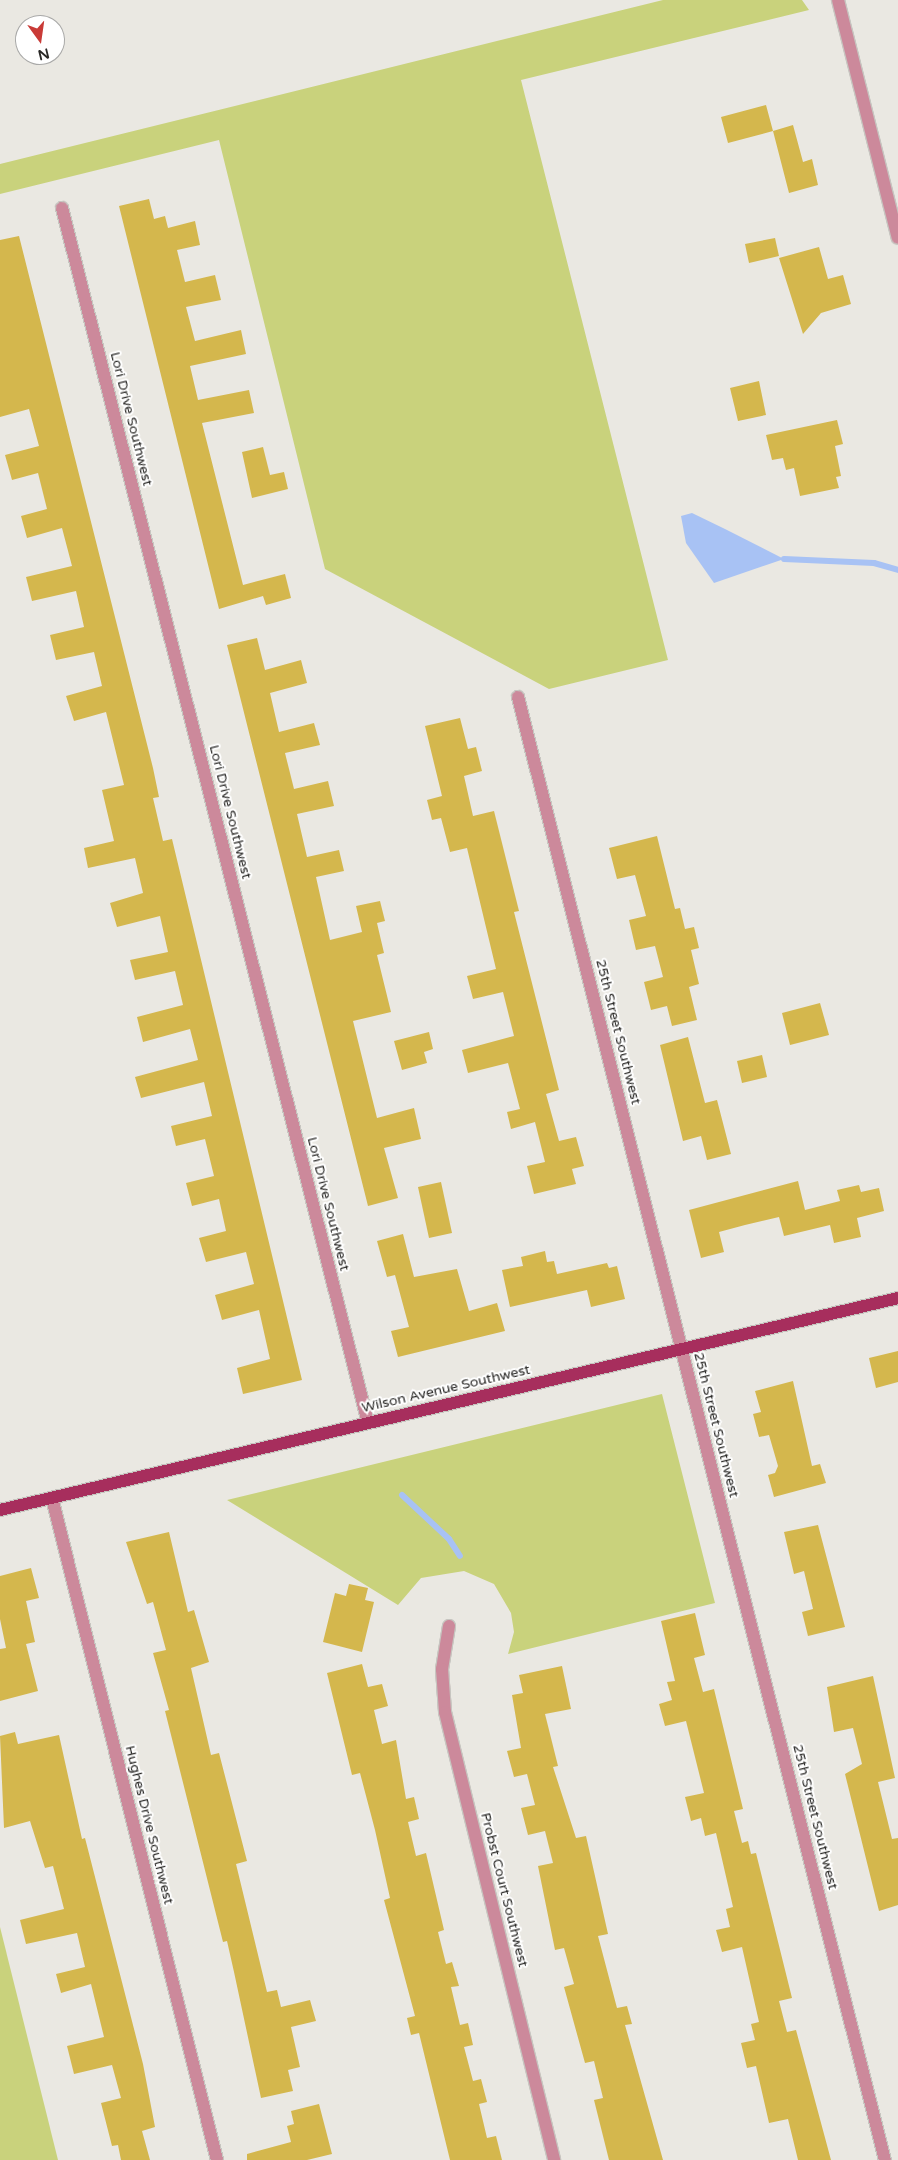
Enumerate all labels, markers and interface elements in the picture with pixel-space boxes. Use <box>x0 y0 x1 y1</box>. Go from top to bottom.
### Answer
north arrow <box>15 15 65 65</box>
text: N <box>36 44 51 64</box>
street label: Lori Drive Southwest <box>106 350 156 488</box>
street label: Lori Drive Southwest <box>205 743 255 881</box>
street label: 25th Street Southwest <box>592 958 644 1106</box>
street label: Lori Drive Southwest <box>303 1135 353 1273</box>
street label: 25th Street Southwest <box>690 1351 742 1499</box>
street label: Wilson Avenue Southwest <box>360 1361 532 1417</box>
street label: 25th Street Southwest <box>789 1743 841 1891</box>
street label: Hughes Drive Southwest <box>121 1744 177 1906</box>
street label: Probst Court Southwest <box>477 1811 531 1969</box>

